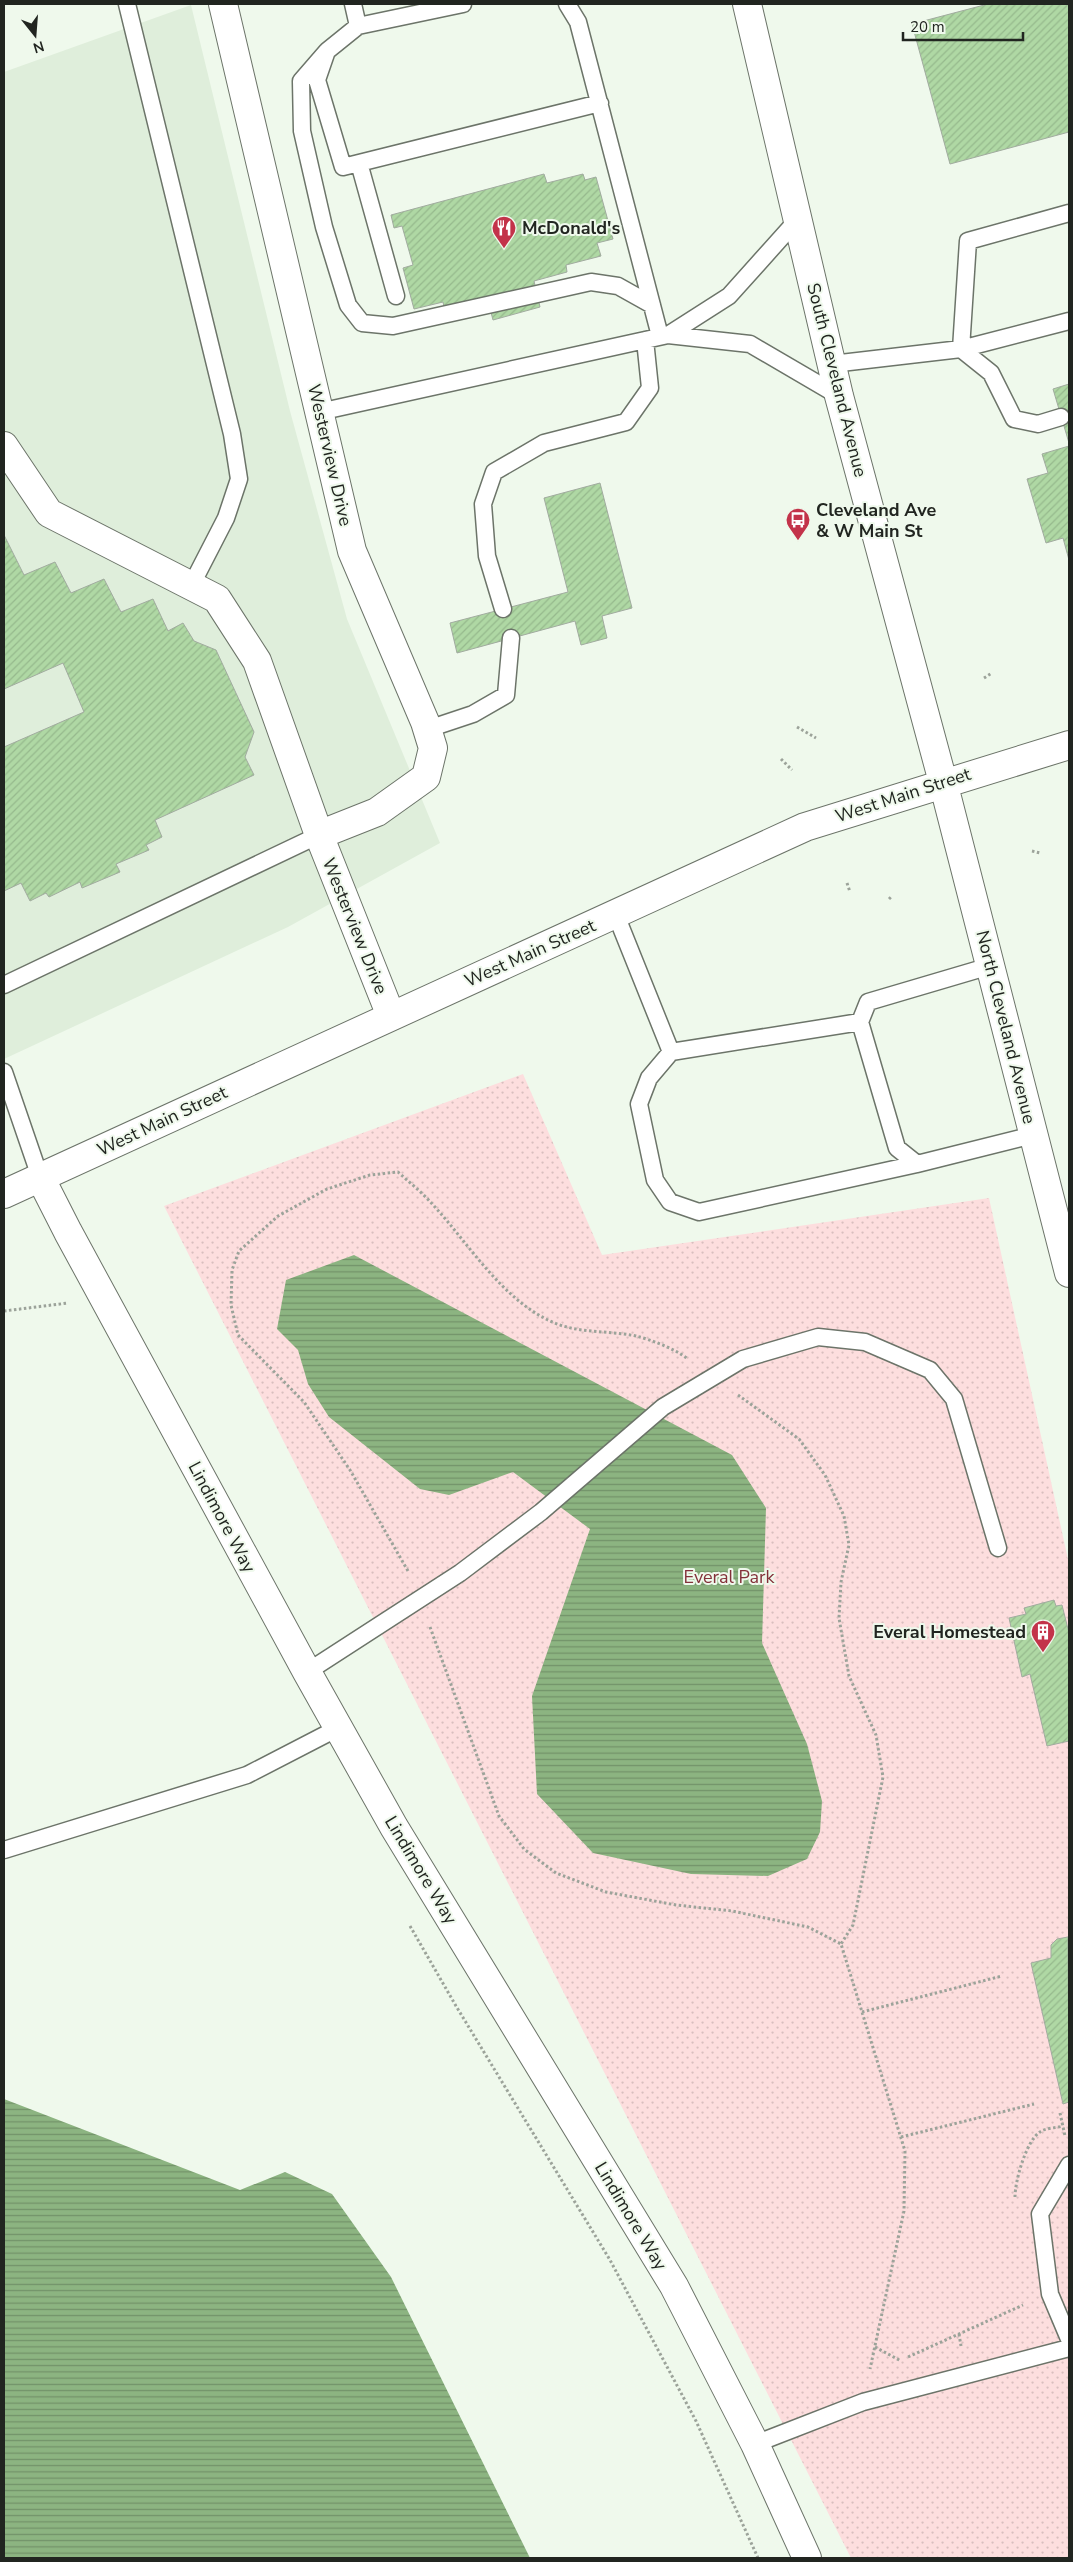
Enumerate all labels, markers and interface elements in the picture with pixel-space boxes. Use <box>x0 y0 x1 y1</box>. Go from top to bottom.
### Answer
north arrow <box>10 10 60 60</box>
scale bar <box>903 10 1023 42</box>
text: 20 m <box>910 17 945 37</box>
text: N <box>31 36 46 58</box>
restaurant icon: McDonald's <box>491 215 517 249</box>
place label: McDonald's <box>522 216 620 240</box>
street label: South Cleveland Avenue <box>801 280 873 480</box>
street label: Westerview Drive <box>302 382 358 528</box>
place label: Cleveland Ave & W Main St <box>816 498 937 543</box>
bus stop icon: Cleveland Ave & W Main St <box>785 507 811 541</box>
street label: West Main Street <box>832 762 974 828</box>
street label: Westerview Drive <box>317 854 393 998</box>
street label: West Main Street <box>461 913 600 993</box>
street label: North Cleveland Avenue <box>970 928 1042 1126</box>
street label: West Main Street <box>93 1080 232 1162</box>
street label: Lindimore Way <box>183 1457 262 1577</box>
park label: Everal Park <box>684 1565 775 1589</box>
building icon: Everal Homestead <box>1030 1619 1056 1653</box>
place label: Everal Homestead <box>873 1620 1026 1644</box>
street label: Lindimore Way <box>379 1811 463 1929</box>
street label: Lindimore Way <box>589 2157 673 2275</box>

